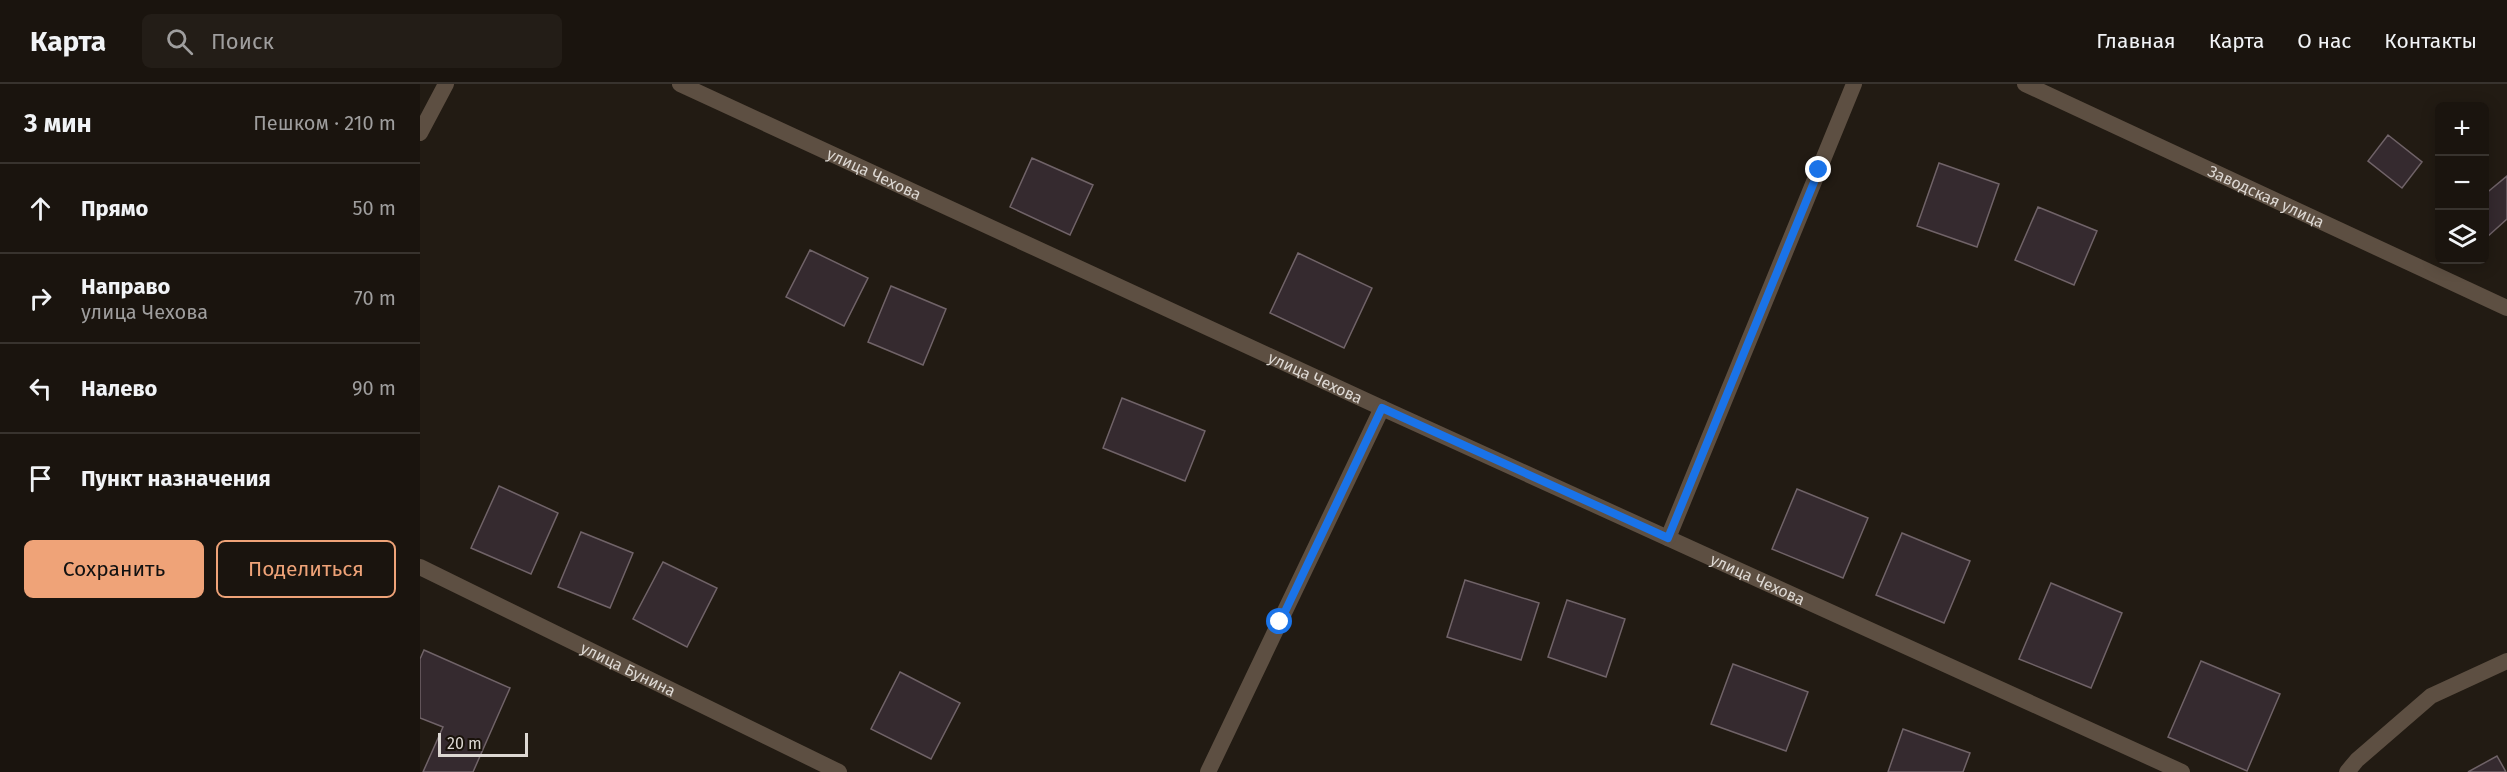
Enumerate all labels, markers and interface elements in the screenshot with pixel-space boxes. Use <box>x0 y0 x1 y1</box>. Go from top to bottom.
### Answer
search box <box>142 14 562 68</box>
text: Карта <box>30 25 106 58</box>
icon: search <box>163 25 196 58</box>
text: Поиск <box>211 28 274 55</box>
text: Главная <box>2096 28 2176 54</box>
text: Карта <box>2209 28 2264 54</box>
text: О нас <box>2297 28 2351 54</box>
text: Контакты <box>2384 28 2477 54</box>
map controls <box>2435 102 2489 264</box>
button: + <box>2435 102 2489 156</box>
text: 3 мин <box>24 108 92 139</box>
text: Пешком · 210 m <box>253 111 396 135</box>
street label: улица Чехова <box>824 144 925 204</box>
route end <box>1805 156 1831 182</box>
button: − <box>2435 156 2489 210</box>
street label: Заводская улица <box>2205 161 2327 231</box>
icon: ahead <box>24 192 57 225</box>
text: Прямо <box>81 195 148 222</box>
text: 50 m <box>352 196 396 220</box>
button: layers <box>2435 210 2489 264</box>
text: Направо <box>81 273 170 300</box>
icon: right <box>24 282 57 315</box>
text: 70 m <box>354 286 396 310</box>
text: улица Чехова <box>81 300 208 324</box>
street label: улица Чехова <box>1265 347 1366 407</box>
icon: left <box>24 372 57 405</box>
text: Налево <box>81 375 157 402</box>
text: 90 m <box>352 376 396 400</box>
icon: arrive <box>24 462 57 495</box>
text: Пункт назначения <box>81 465 271 492</box>
button: Сохранить <box>24 540 204 598</box>
button: Поделиться <box>216 540 396 598</box>
street label: улица Чехова <box>1707 549 1808 609</box>
route start <box>1266 608 1292 634</box>
street label: улица Бунина <box>578 638 679 700</box>
scale bar <box>438 730 528 758</box>
text: 20 m <box>447 734 482 753</box>

